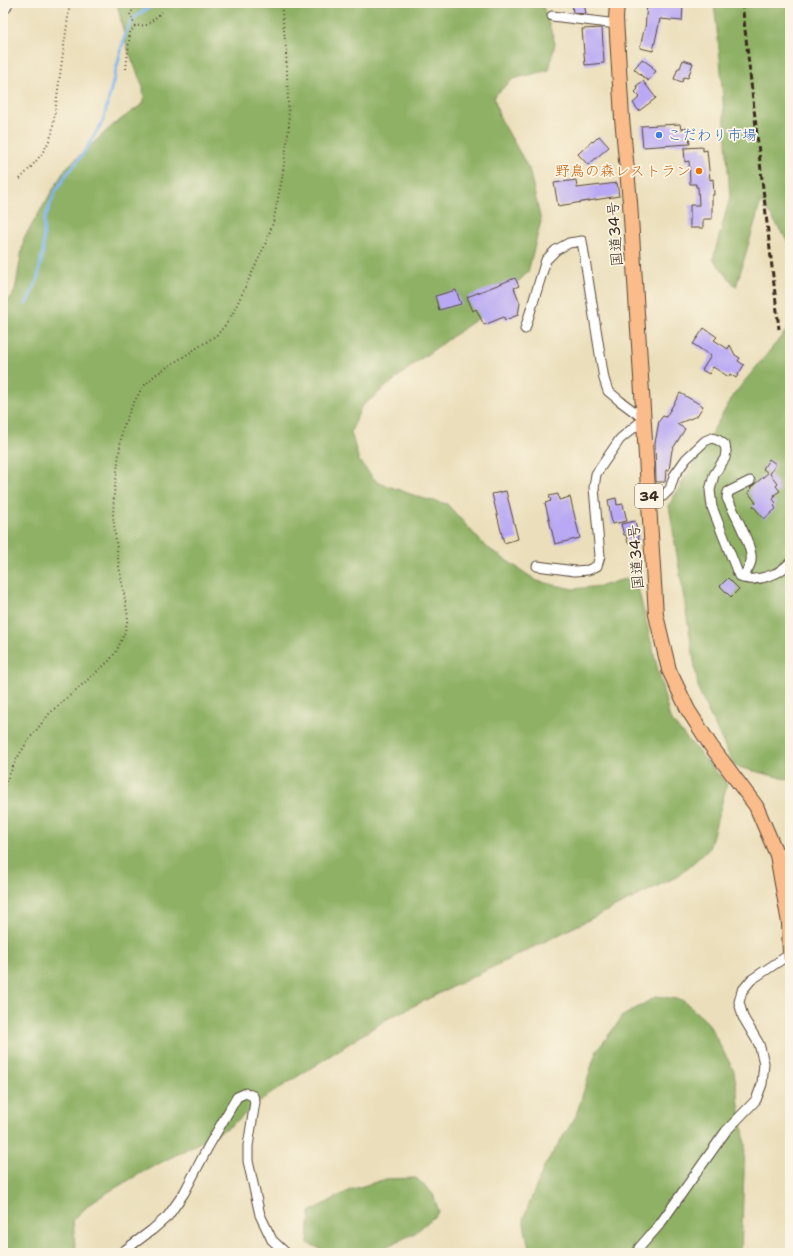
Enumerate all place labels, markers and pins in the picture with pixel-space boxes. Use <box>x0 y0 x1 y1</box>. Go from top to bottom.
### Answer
place label: こだわり市場 <box>667 125 757 145</box>
marker: こだわり市場 <box>654 130 664 140</box>
place label: 野鳥の森レストラン <box>555 161 691 181</box>
marker: 野鳥の森レストラン <box>694 166 704 176</box>

